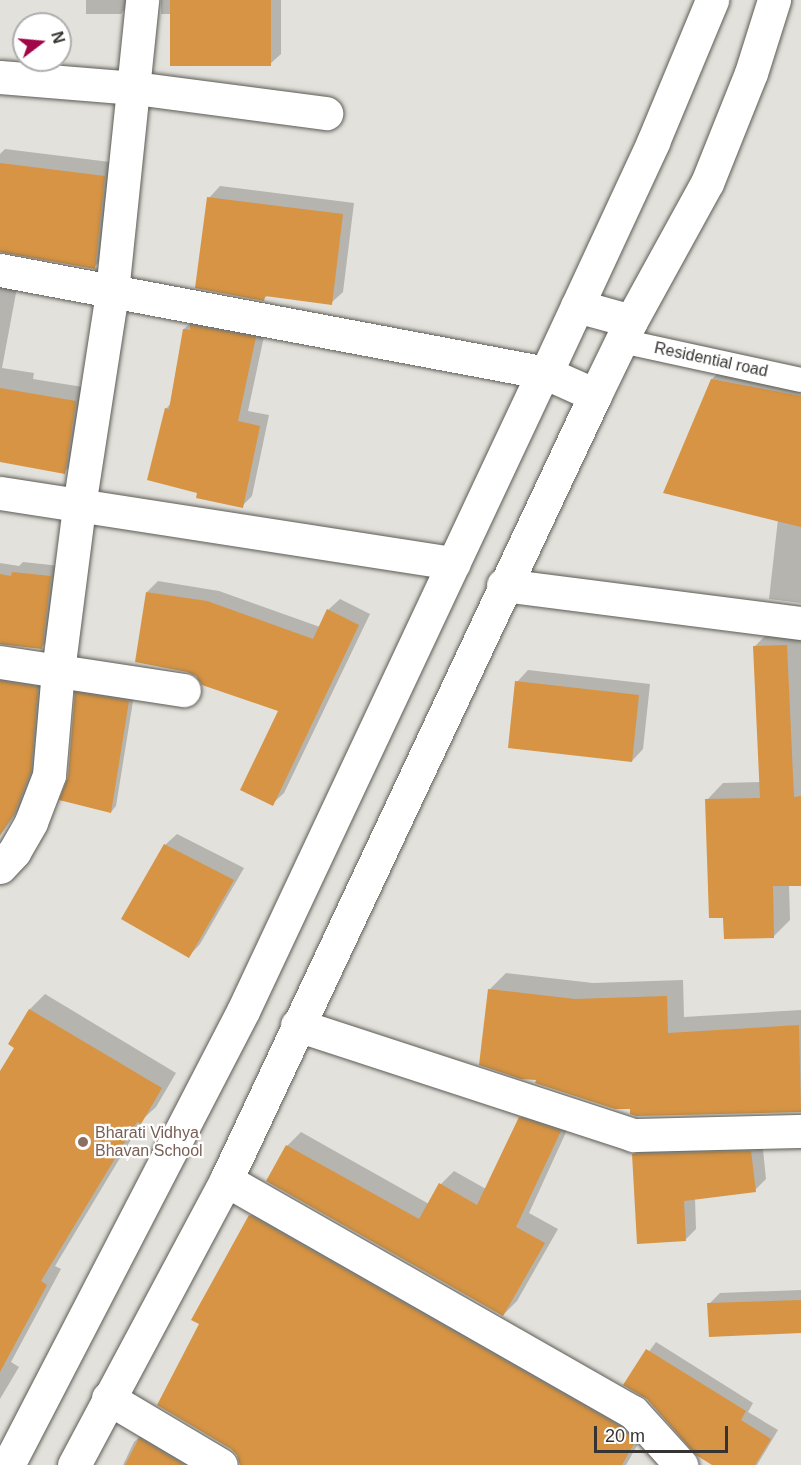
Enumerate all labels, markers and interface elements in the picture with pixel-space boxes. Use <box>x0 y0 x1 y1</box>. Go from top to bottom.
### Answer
north arrow <box>12 12 72 72</box>
text: N <box>48 30 68 45</box>
street label: Residential road <box>652 339 770 381</box>
place label: Bharati Vidhya Bhavan School <box>95 1123 203 1161</box>
marker: Bharati Vidhya Bhavan School <box>76 1135 90 1149</box>
scale bar <box>597 1414 730 1452</box>
text: 20 m <box>605 1426 645 1446</box>

